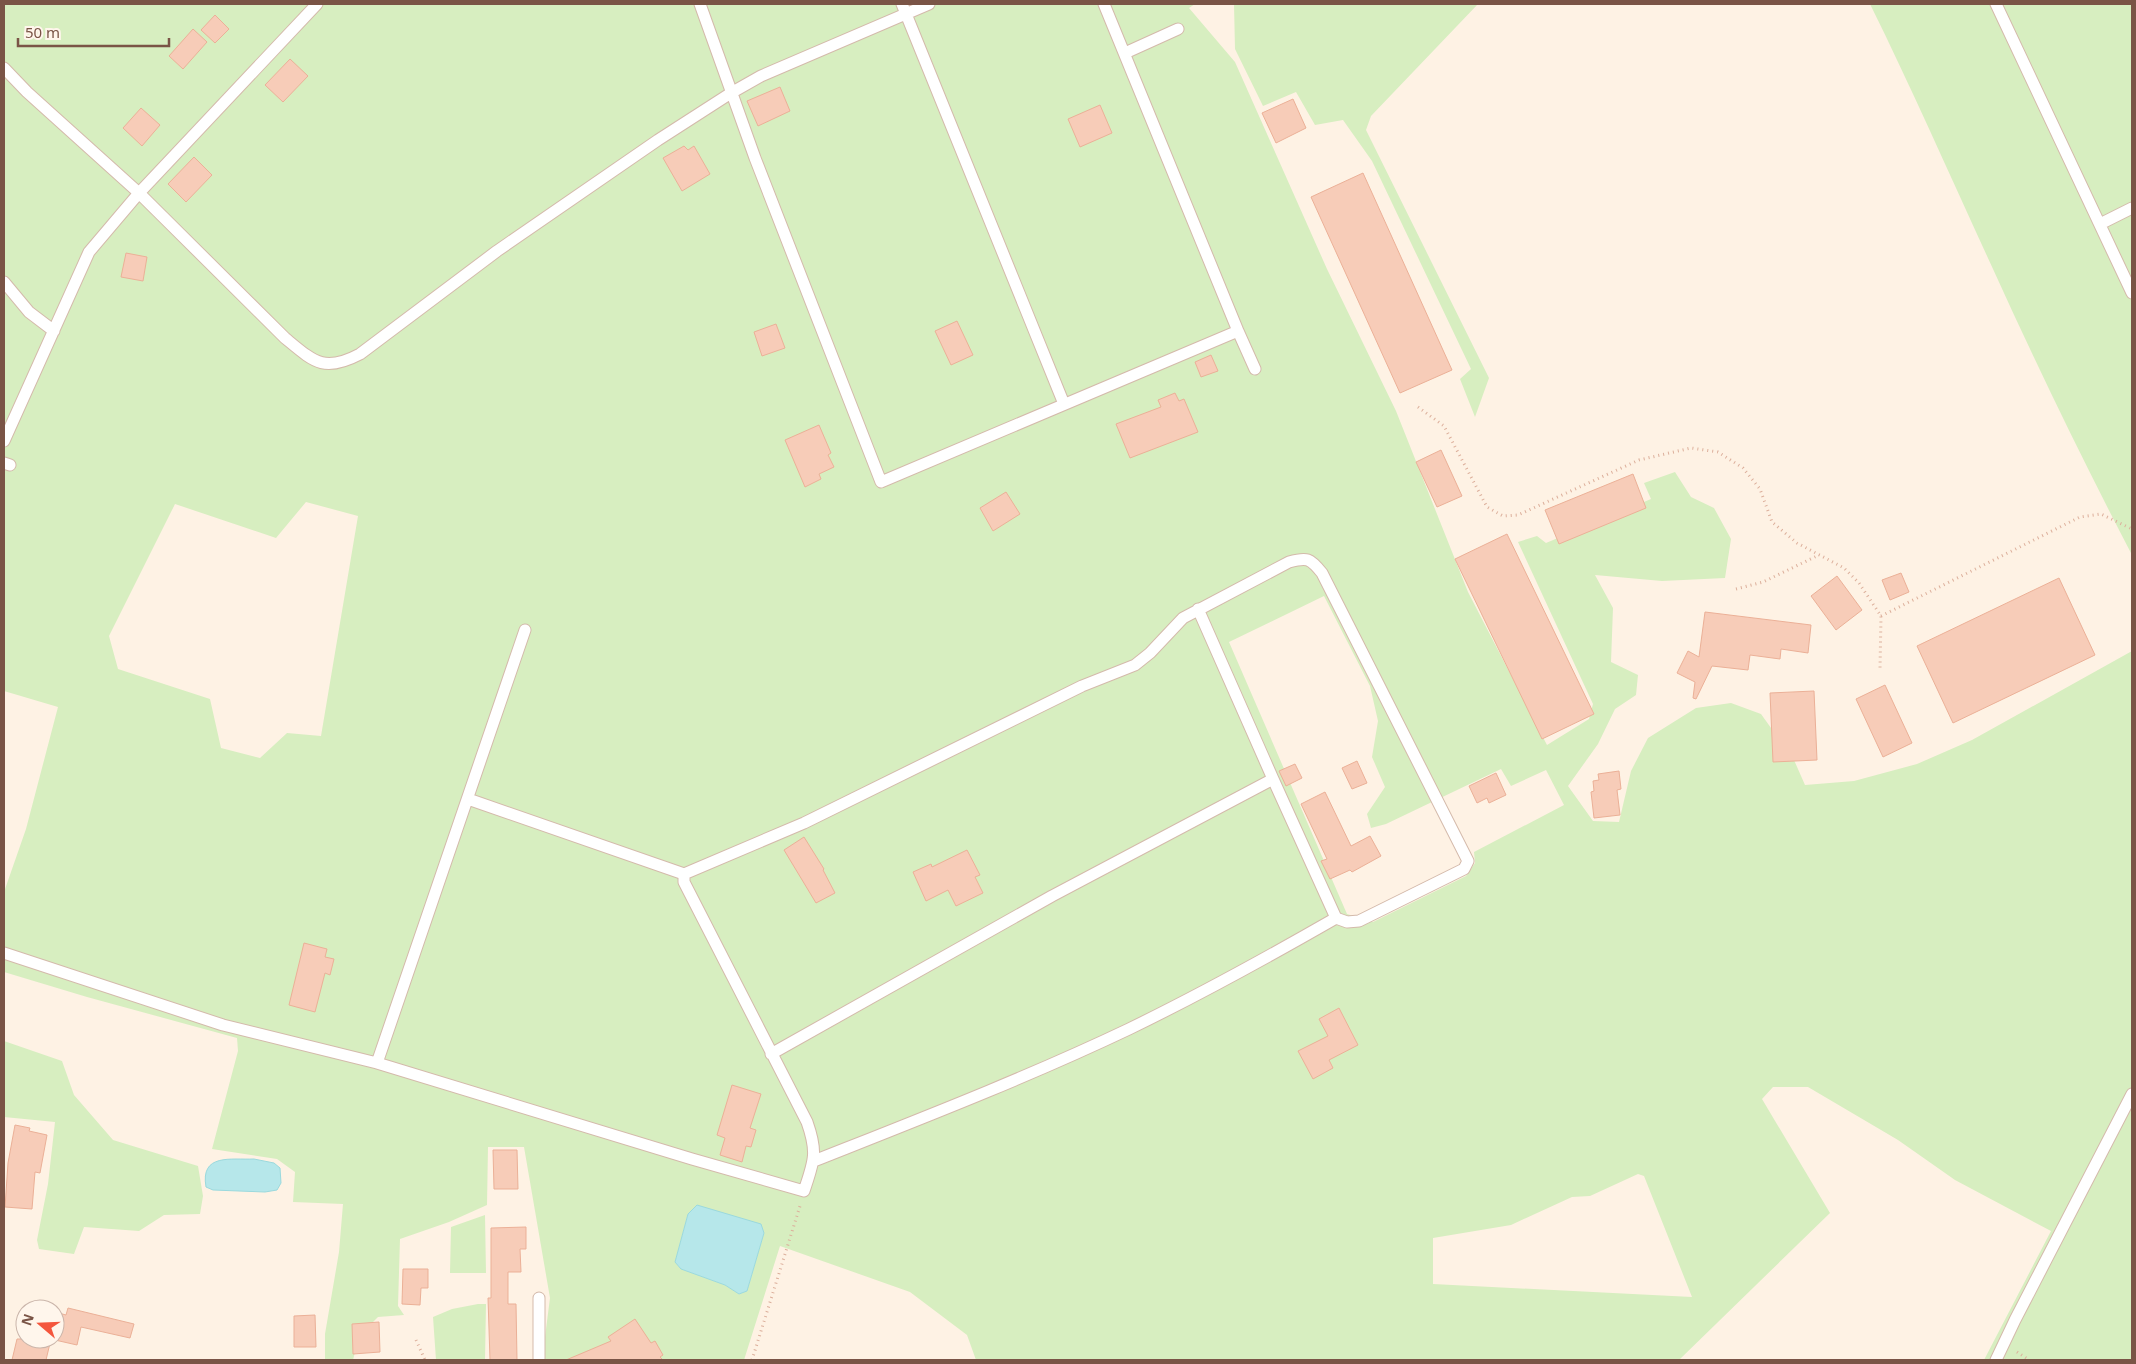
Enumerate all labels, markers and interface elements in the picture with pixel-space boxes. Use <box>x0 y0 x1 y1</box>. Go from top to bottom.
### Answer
scale bar <box>18 15 169 47</box>
text: 50 m <box>25 22 60 42</box>
north arrow <box>15 1299 65 1349</box>
text: N <box>16 1311 38 1328</box>

